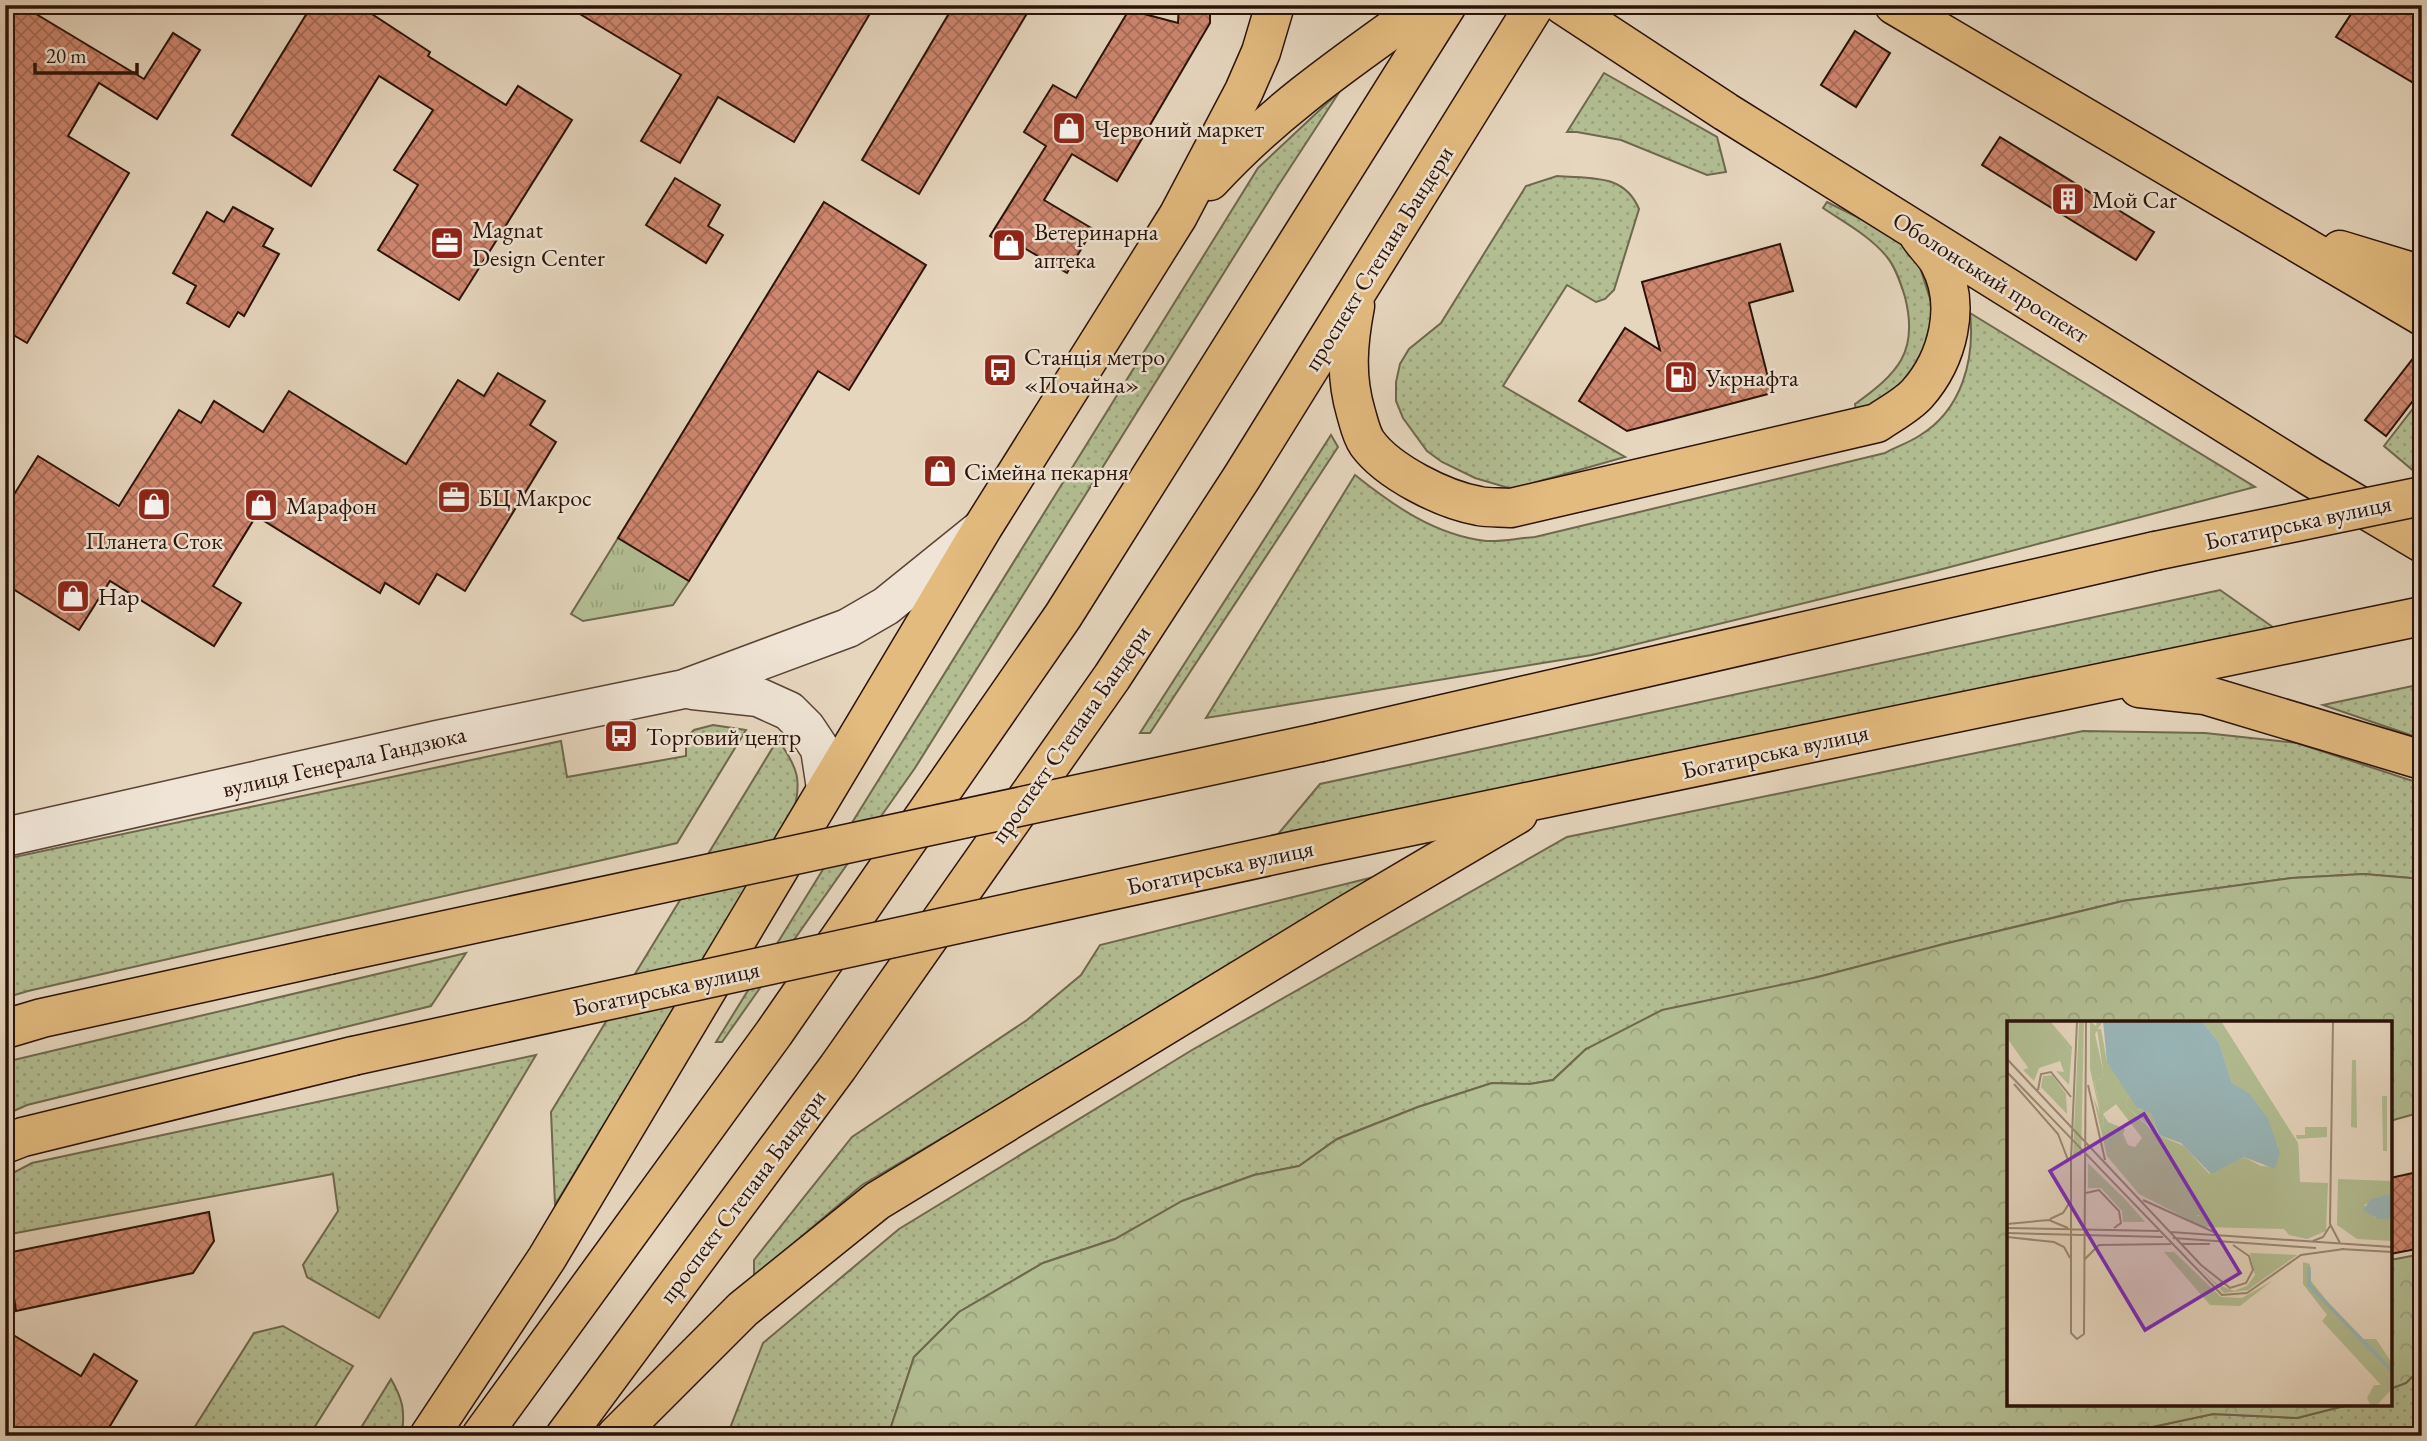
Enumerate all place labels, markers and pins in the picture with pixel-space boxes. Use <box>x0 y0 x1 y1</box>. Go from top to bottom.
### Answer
shop icon: Червоний маркет <box>1050 109 1088 147</box>
place label: Червоний маркет <box>1094 113 1264 144</box>
building icon: Мой Car <box>2049 180 2087 218</box>
place label: Мой Car <box>2092 184 2177 215</box>
place label: Magnat Design Center <box>472 214 605 273</box>
place label: Ветеринарна аптека <box>1034 216 1159 275</box>
office icon: Magnat Design Center <box>428 224 466 262</box>
shop icon: Ветеринарна аптека <box>990 226 1028 264</box>
place label: Станція метро «Почайна» <box>1024 341 1165 400</box>
bus stop icon: Станція метро «Почайна» <box>981 351 1019 389</box>
fuel station icon: Укрнафта <box>1662 358 1700 396</box>
place label: Укрнафта <box>1705 362 1799 393</box>
shop icon: Сімейна пекарня <box>921 452 959 490</box>
place label: Сімейна пекарня <box>964 456 1129 487</box>
office icon: БЦ Макрос <box>435 478 473 516</box>
place label: БЦ Макрос <box>478 482 592 513</box>
shop icon: Планета Сток <box>135 485 173 523</box>
shop icon: Марафон <box>242 486 280 524</box>
place label: Марафон <box>286 490 377 521</box>
place label: Планета Сток <box>85 525 223 556</box>
shop icon: Hap <box>54 577 92 615</box>
place label: Hap <box>98 581 139 612</box>
bus stop icon: Торговий центр <box>602 717 640 755</box>
place label: Торговий центр <box>646 721 801 752</box>

